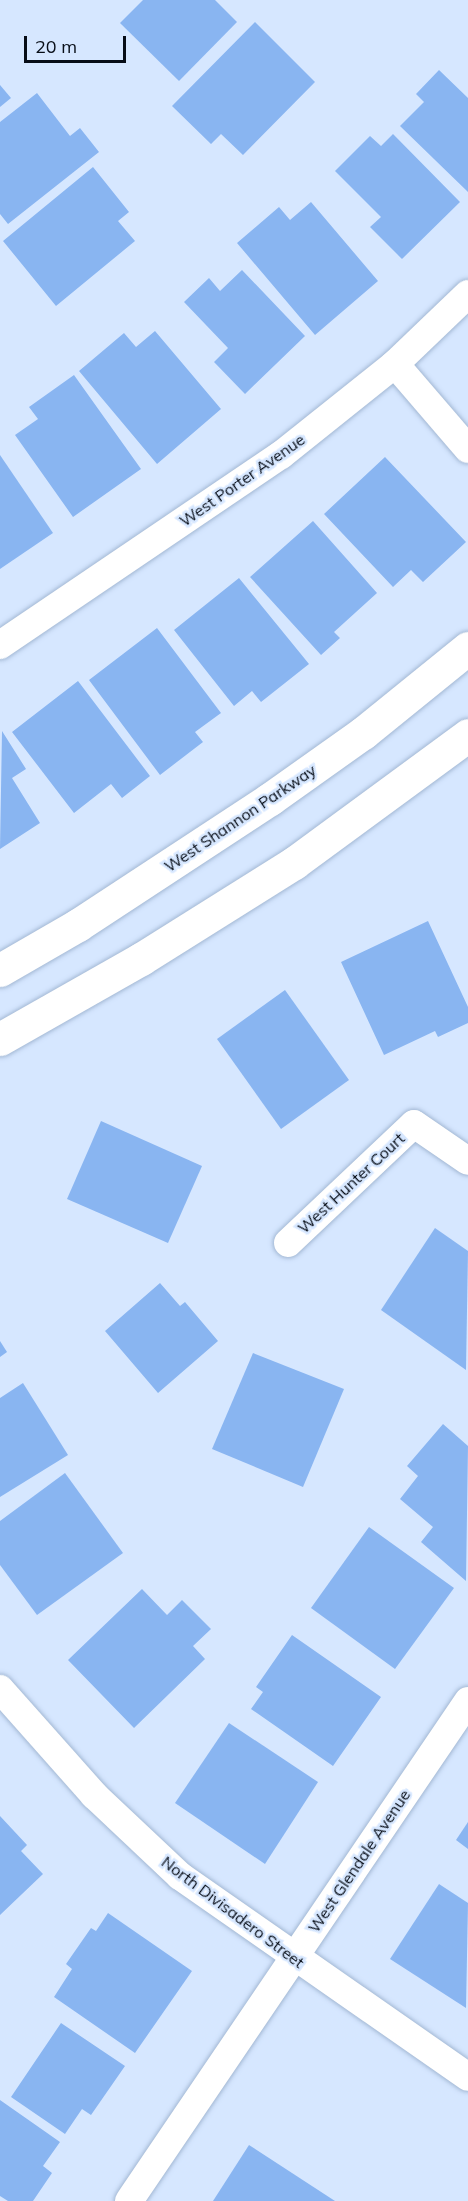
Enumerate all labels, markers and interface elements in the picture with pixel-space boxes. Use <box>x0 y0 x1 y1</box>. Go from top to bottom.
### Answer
scale bar <box>27 24 129 62</box>
text: 20 m <box>35 35 77 58</box>
street label: West Porter Avenue <box>176 430 308 530</box>
street label: West Shannon Parkway <box>161 760 319 876</box>
street label: West Hunter Court <box>294 1129 408 1237</box>
street label: West Glendale Avenue <box>304 1786 414 1936</box>
street label: North Divisadero Street <box>158 1852 308 1972</box>

